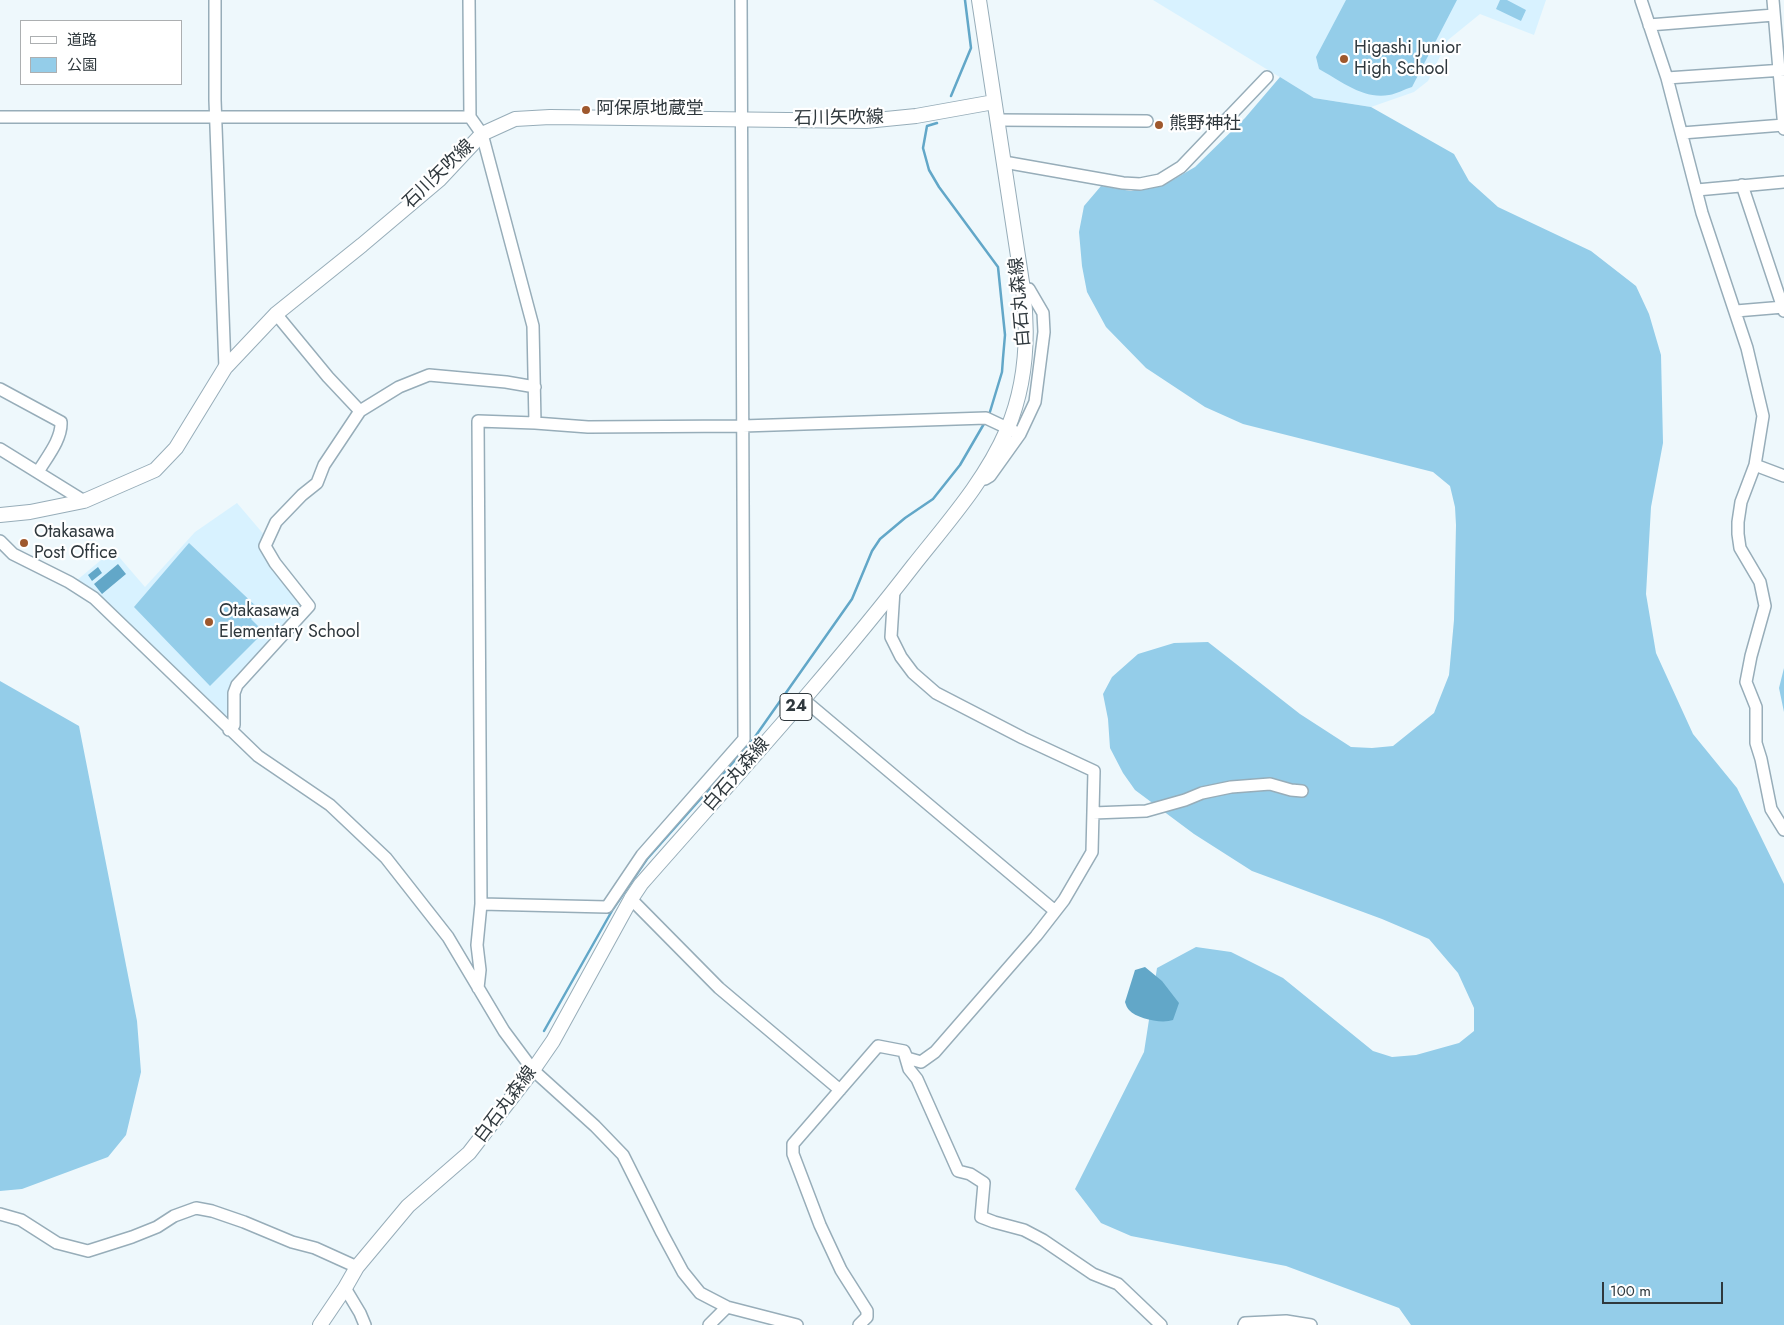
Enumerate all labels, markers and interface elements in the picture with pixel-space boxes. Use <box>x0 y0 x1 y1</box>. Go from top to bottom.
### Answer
legend <box>20 20 182 85</box>
text: 道路 <box>67 29 97 51</box>
place label: Higashi Junior High School <box>1354 38 1461 80</box>
marker: Higashi Junior High School <box>1338 53 1350 65</box>
text: 公園 <box>67 54 97 76</box>
place label: 阿保原地蔵堂 <box>596 99 704 121</box>
marker: 阿保原地蔵堂 <box>580 104 592 116</box>
street label: 石川矢吹線 <box>794 107 884 131</box>
place label: 熊野神社 <box>1169 114 1241 136</box>
marker: 熊野神社 <box>1153 119 1165 131</box>
street label: 石川矢吹線 <box>399 136 479 214</box>
street label: 白石丸森線 <box>1006 256 1036 348</box>
place label: Otakasawa Post Office <box>34 522 117 564</box>
marker: Otakasawa Post Office <box>18 537 30 549</box>
place label: Otakasawa Elementary School <box>219 601 360 644</box>
marker: Otakasawa Elementary School <box>203 616 215 628</box>
road number: 24 <box>780 694 812 720</box>
street label: 白石丸森線 <box>699 734 775 816</box>
street label: 白石丸森線 <box>470 1063 542 1147</box>
scale bar <box>1604 1272 1725 1304</box>
text: 100 m <box>1610 1280 1651 1302</box>

